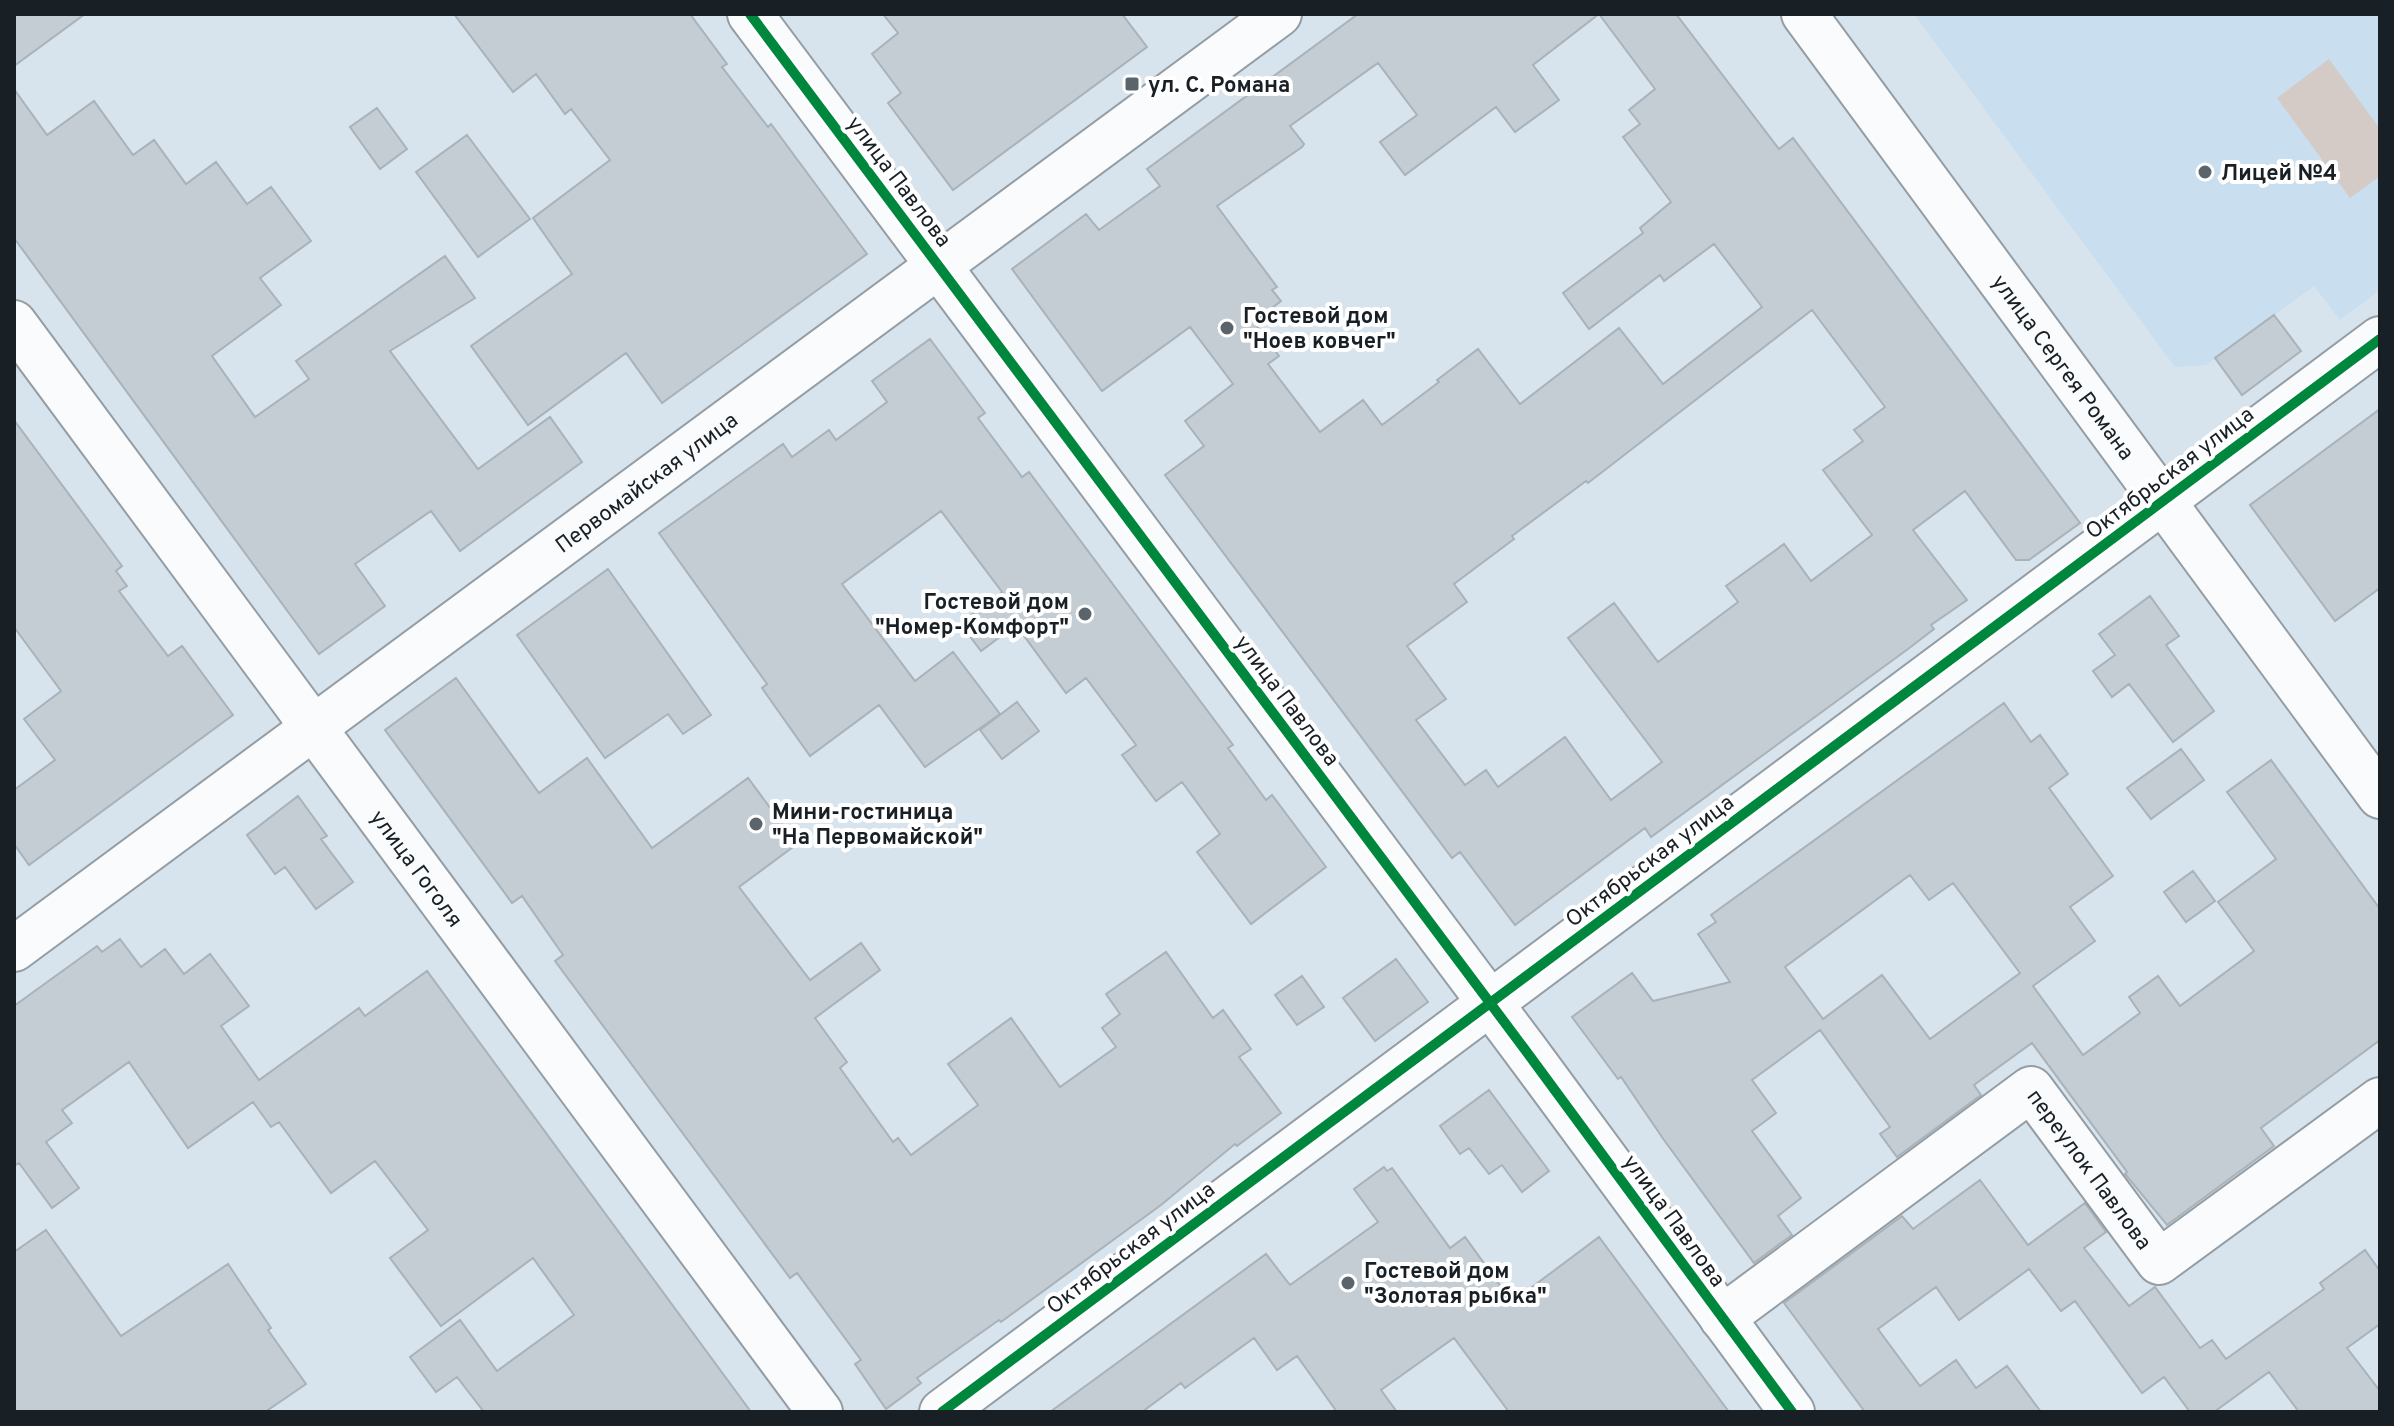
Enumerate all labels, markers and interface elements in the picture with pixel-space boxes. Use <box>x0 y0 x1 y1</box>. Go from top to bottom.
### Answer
place label: ул. С. Романа <box>1148 73 1290 100</box>
marker: ул. С. Романа <box>1123 75 1141 93</box>
street label: улица Павлова <box>840 112 956 253</box>
place label: Лицей №4 <box>2221 161 2337 188</box>
marker: Лицей №4 <box>2196 163 2214 181</box>
street label: улица Сергея Романа <box>1985 270 2139 466</box>
place label: Гостевой дом "Ноев ковчег" <box>1243 304 1396 356</box>
marker: Гостевой дом "Ноев ковчег" <box>1218 319 1236 337</box>
street label: Октябрьская улица <box>2081 402 2260 546</box>
street label: Первомайская улица <box>551 407 744 560</box>
place label: Гостевой дом "Номер-Комфорт" <box>875 590 1069 642</box>
marker: Гостевой дом "Номер-Комфорт" <box>1076 605 1094 623</box>
street label: улица Павлова <box>1228 631 1344 772</box>
street label: Октябрьская улица <box>1561 790 1740 934</box>
place label: Мини-гостиница "На Первомайской" <box>772 800 983 852</box>
street label: улица Гоголя <box>363 806 468 933</box>
marker: Мини-гостиница "На Первомайской" <box>747 815 765 833</box>
street label: переулок Павлова <box>2020 1085 2156 1256</box>
street label: улица Павлова <box>1616 1150 1730 1293</box>
street label: Октябрьская улица <box>1042 1177 1221 1321</box>
place label: Гостевой дом "Золотая рыбка" <box>1364 1259 1547 1311</box>
marker: Гостевой дом "Золотая рыбка" <box>1339 1274 1357 1292</box>

